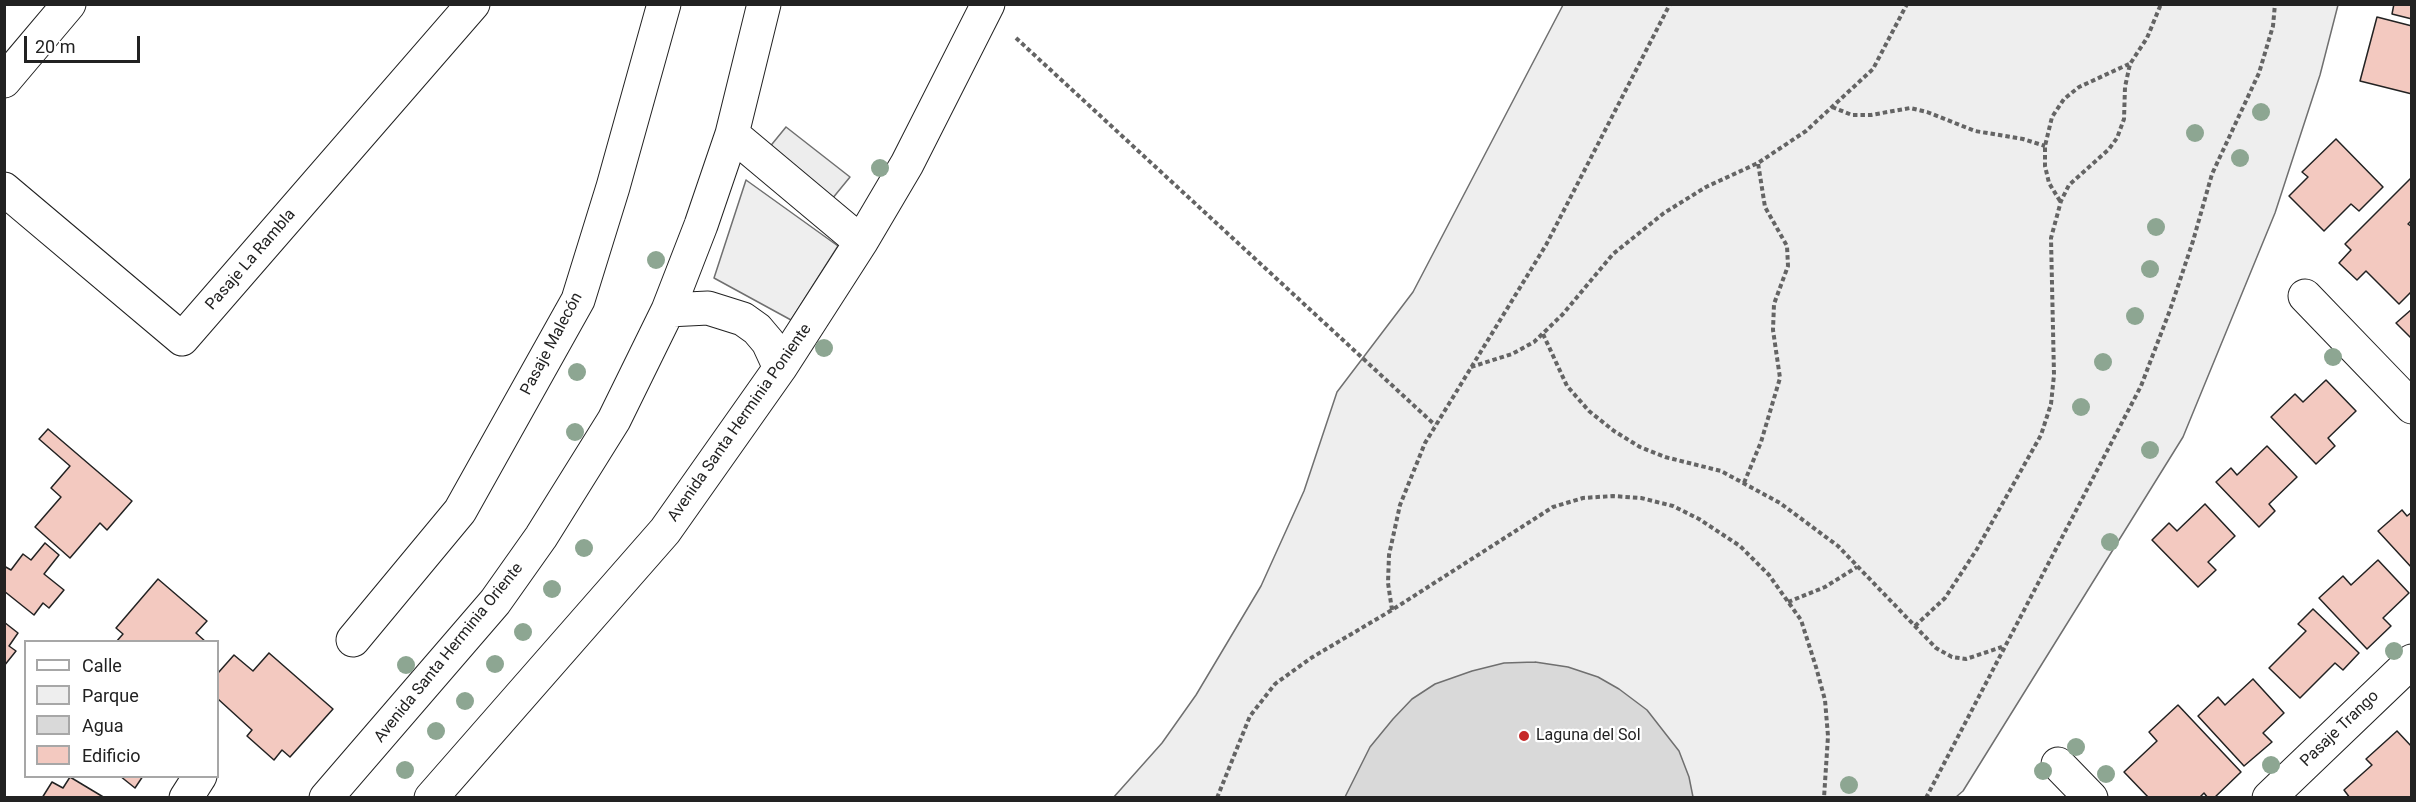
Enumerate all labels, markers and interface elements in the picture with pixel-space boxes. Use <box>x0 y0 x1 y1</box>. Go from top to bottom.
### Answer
scale bar <box>27 24 142 62</box>
text: 20 m <box>35 36 75 57</box>
street label: Pasaje La Rambla <box>202 206 300 314</box>
street label: Pasaje Malecón <box>517 289 587 399</box>
street label: Avenida Santa Herminia Poniente <box>664 320 816 526</box>
street label: Avenida Santa Herminia Oriente <box>371 559 527 747</box>
legend <box>24 640 219 778</box>
text: Calle <box>82 655 122 676</box>
text: Parque <box>82 685 139 706</box>
street label: Pasaje Trango <box>2297 687 2383 771</box>
text: Agua <box>82 715 124 736</box>
place label: Laguna del Sol <box>1536 726 1641 746</box>
marker: Laguna del Sol <box>1517 729 1531 743</box>
text: Edificio <box>82 745 141 766</box>

